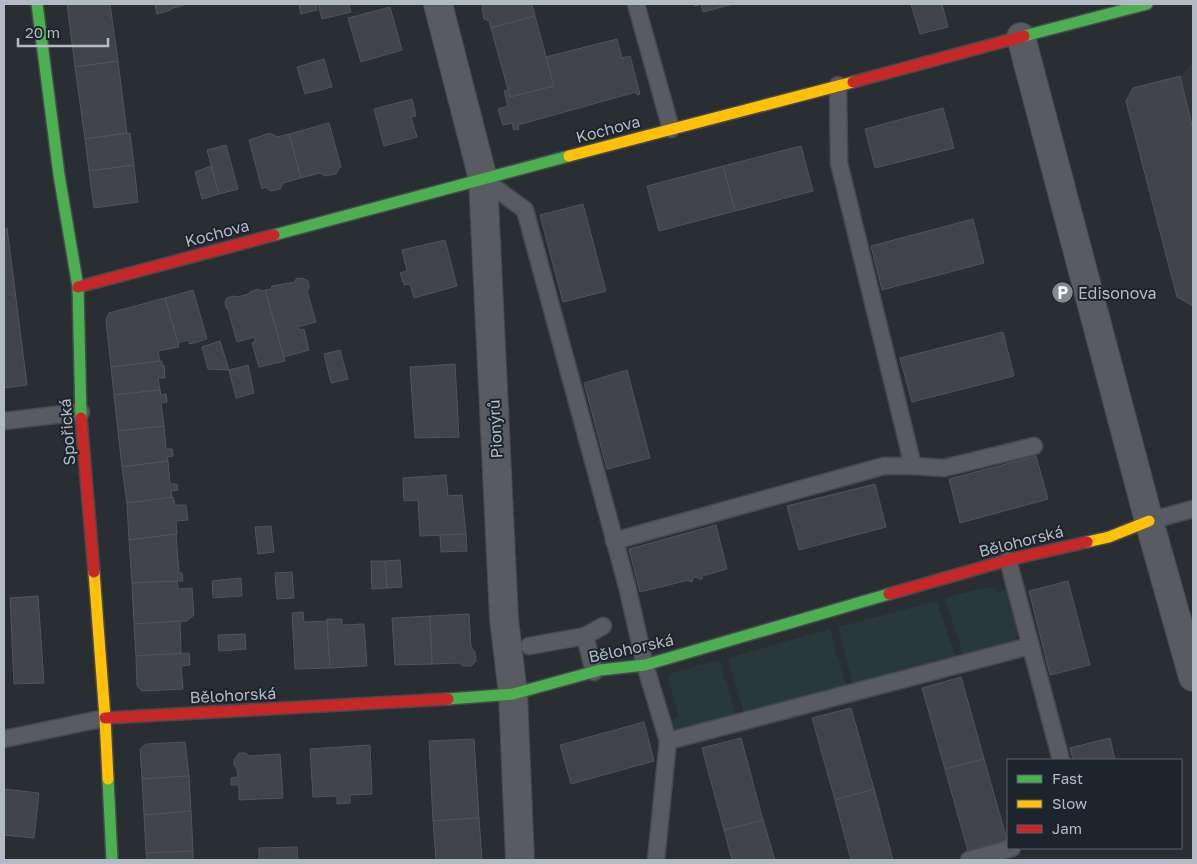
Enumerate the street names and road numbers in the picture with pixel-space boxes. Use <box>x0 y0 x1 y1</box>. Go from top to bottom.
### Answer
street label: Kochova <box>574 111 642 147</box>
street label: Kochova <box>183 215 251 251</box>
street label: Spořická <box>55 398 79 466</box>
street label: Pionýrů <box>483 399 507 459</box>
street label: Bělohorská <box>977 521 1065 561</box>
street label: Bělohorská <box>587 629 675 667</box>
street label: Bělohorská <box>189 683 277 707</box>

